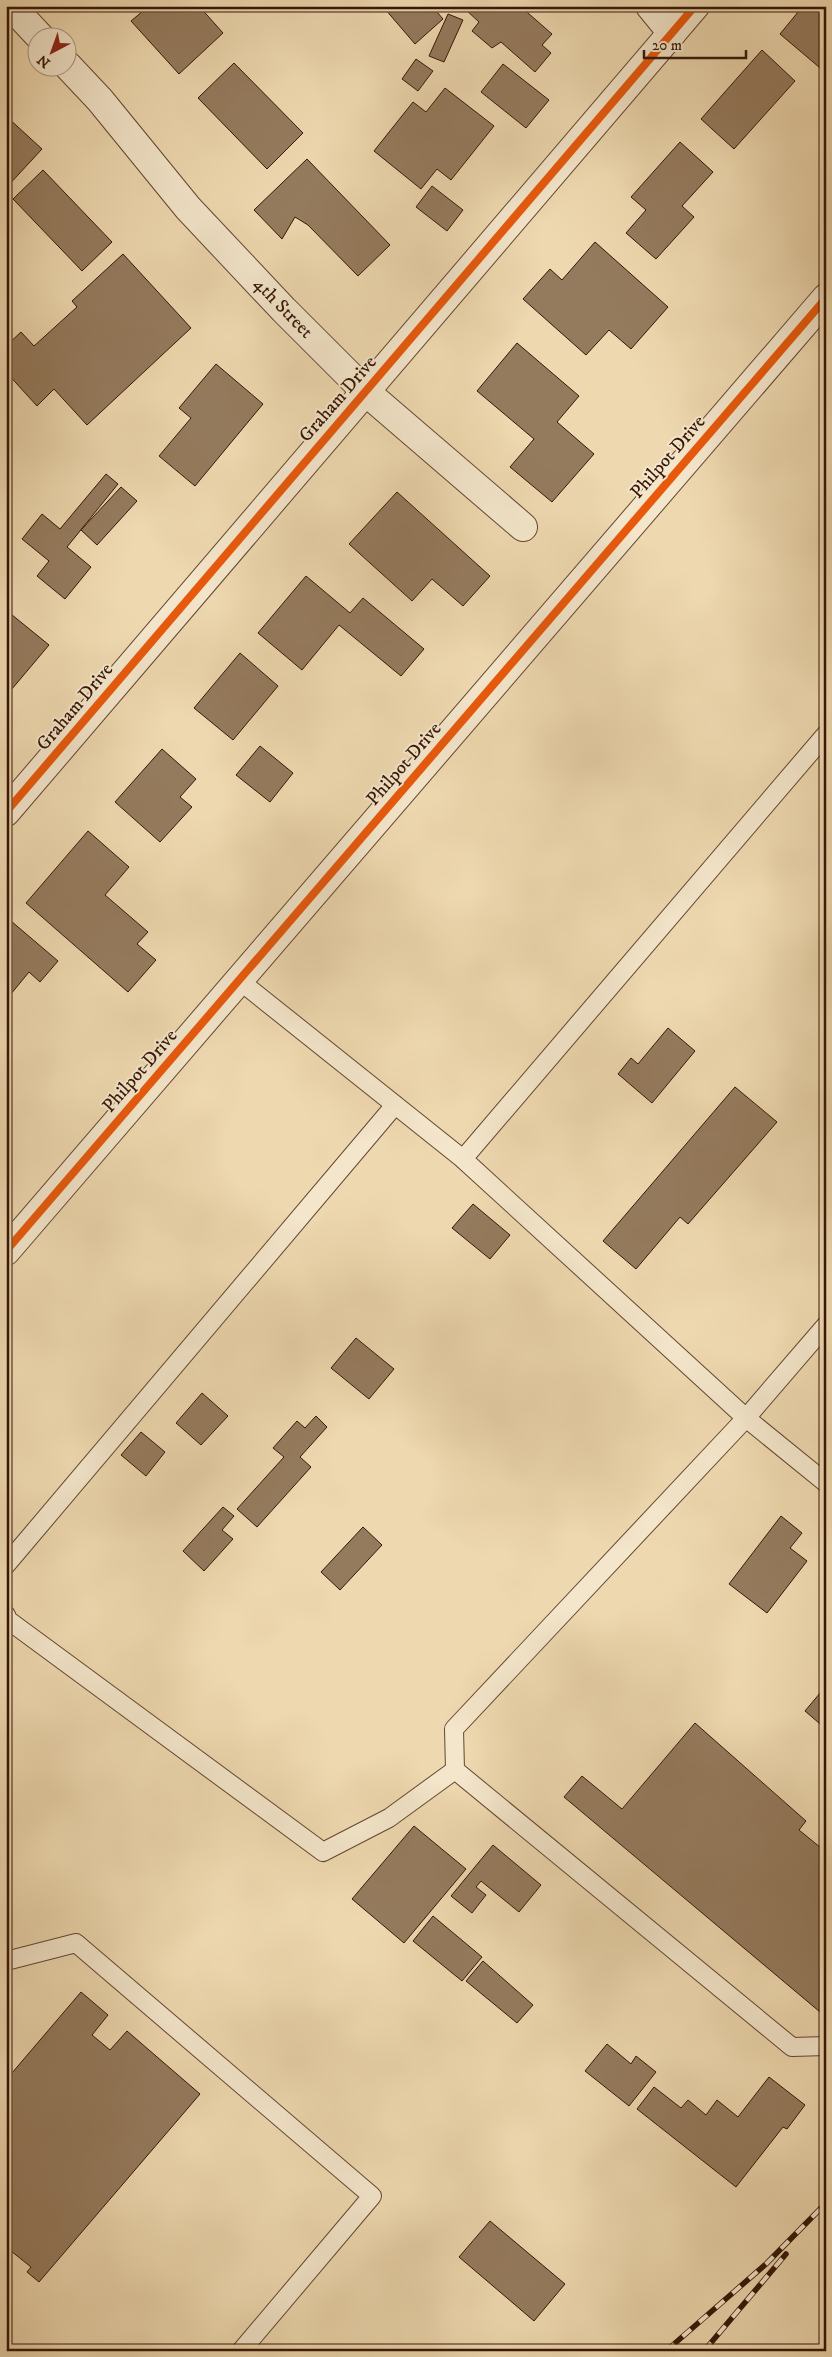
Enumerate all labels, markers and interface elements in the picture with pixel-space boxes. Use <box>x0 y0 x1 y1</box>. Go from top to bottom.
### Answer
north arrow <box>28 28 78 78</box>
scale bar <box>644 28 747 60</box>
text: 20 m <box>652 36 682 55</box>
text: N <box>34 50 54 72</box>
street label: 4th Street <box>248 273 318 343</box>
street label: Graham Drive <box>294 351 382 447</box>
street label: Philpot Drive <box>626 411 710 503</box>
street label: Graham Drive <box>32 658 118 755</box>
street label: Philpot Drive <box>362 718 446 810</box>
street label: Philpot Drive <box>98 1025 182 1117</box>

